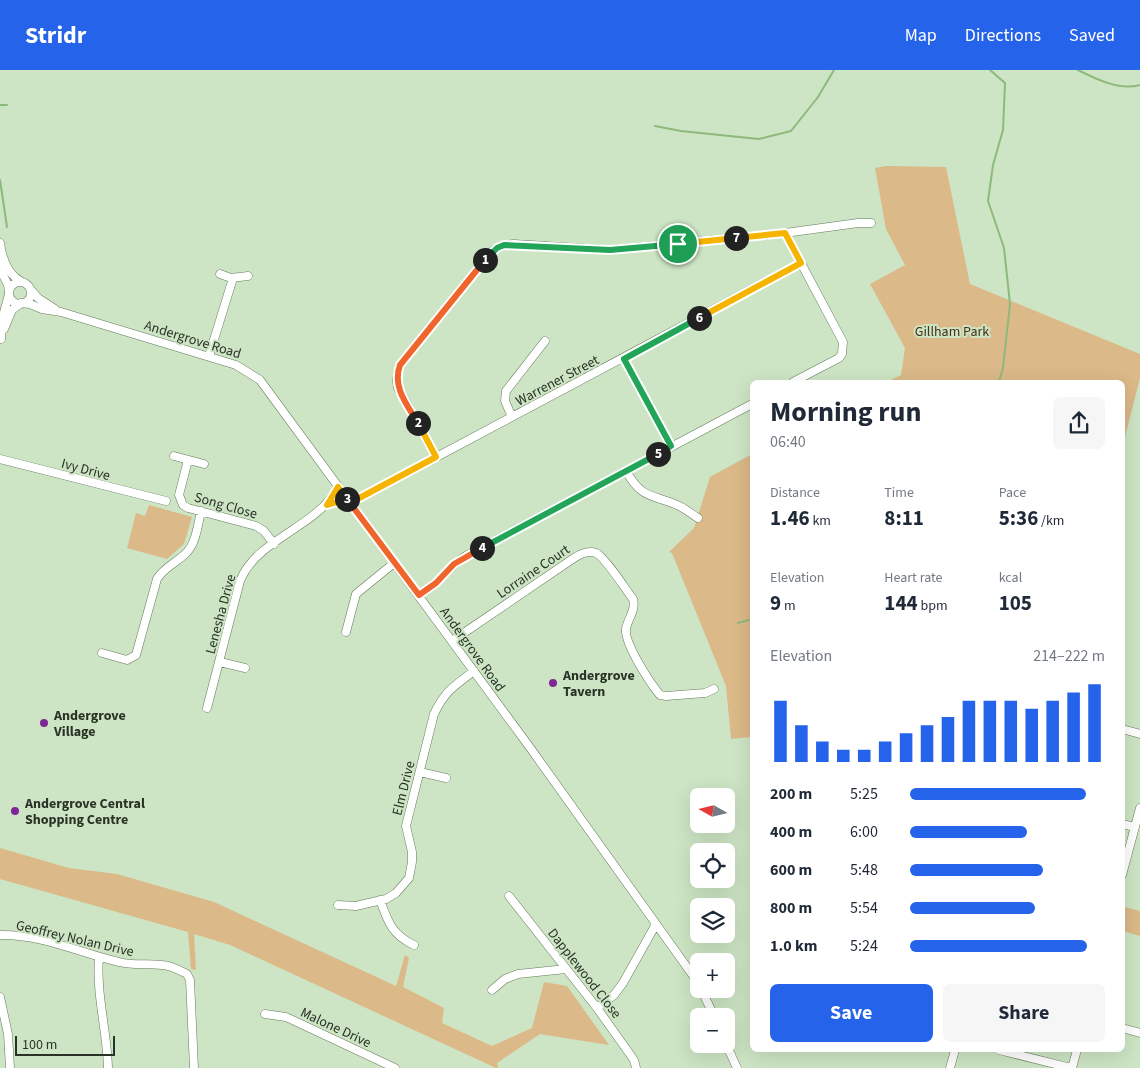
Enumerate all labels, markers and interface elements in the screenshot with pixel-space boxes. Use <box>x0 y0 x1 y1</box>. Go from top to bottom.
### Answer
text: Stridr <box>25 18 86 53</box>
text: Map <box>905 23 937 48</box>
text: Directions <box>965 23 1041 48</box>
text: Saved <box>1069 23 1115 48</box>
pin <box>657 223 699 265</box>
pin: 7 <box>724 226 748 250</box>
text: 7 <box>733 228 740 248</box>
icon: arrive <box>664 230 692 258</box>
pin: 1 <box>472 248 498 272</box>
text: 1 <box>482 250 489 270</box>
pin: 6 <box>686 306 712 330</box>
text: 6 <box>696 308 703 328</box>
street label: Andergrove Road <box>142 316 244 364</box>
park label: Gillham Park <box>915 322 989 342</box>
street label: Warrener Street <box>512 350 603 411</box>
text: Morning run <box>770 392 921 432</box>
button: share <box>1053 397 1105 449</box>
pin: 2 <box>406 410 430 436</box>
text: 2 <box>415 413 422 433</box>
text: 06:40 <box>770 431 806 453</box>
pin: 5 <box>646 442 670 466</box>
text: 5 <box>655 444 662 464</box>
street label: Ivy Drive <box>59 454 112 486</box>
text: Distance <box>770 483 820 503</box>
text: Time <box>884 483 914 503</box>
text: Pace <box>999 483 1026 503</box>
pin: 3 <box>334 486 360 512</box>
street label: Song Close <box>192 487 260 524</box>
text: 3 <box>344 489 351 509</box>
text: 1.46 <box>770 503 810 533</box>
text: 8:11 <box>884 503 924 533</box>
text: 5:36 <box>999 503 1038 533</box>
text: km <box>810 511 831 531</box>
text: /km <box>1038 511 1064 531</box>
pin: 4 <box>470 536 494 560</box>
text: 4 <box>479 538 486 558</box>
street label: Lorraine Court <box>493 540 574 604</box>
text: Elevation <box>770 568 825 588</box>
text: Heart rate <box>884 568 943 588</box>
text: kcal <box>999 568 1022 588</box>
street label: Lenesha Drive <box>201 572 241 656</box>
text: 9 <box>770 588 781 618</box>
text: 144 <box>884 588 918 618</box>
text: 105 <box>999 588 1032 618</box>
text: m <box>781 596 796 616</box>
text: bpm <box>918 596 948 616</box>
street label: Andergrove Road <box>435 603 510 696</box>
text: Elevation <box>770 645 832 667</box>
text: 214–222 m <box>1033 645 1105 667</box>
place label: Andergrove Tavern <box>562 666 635 702</box>
marker: Andergrove Tavern <box>547 677 559 689</box>
place label: Andergrove Village <box>53 706 126 742</box>
marker: Andergrove Village <box>38 717 50 729</box>
street label: Elm Drive <box>388 759 420 818</box>
text: 200 m <box>770 783 812 805</box>
text: 5:25 <box>850 783 878 805</box>
north arrow <box>690 788 735 832</box>
map controls <box>690 788 735 1053</box>
place label: Andergrove Central Shopping Centre <box>24 794 145 830</box>
marker: Andergrove Central Shopping Centre <box>9 805 21 817</box>
text: 400 m <box>770 821 812 843</box>
text: 6:00 <box>850 821 878 843</box>
button: locate <box>690 843 735 888</box>
text: 600 m <box>770 859 812 881</box>
text: 5:48 <box>850 859 878 881</box>
text: 800 m <box>770 897 812 919</box>
text: 5:54 <box>850 897 878 919</box>
button: layers <box>690 898 735 943</box>
street label: Geoffrey Nolan Drive <box>14 916 136 962</box>
street label: Dapplewood Close <box>543 924 626 1023</box>
text: 1.0 km <box>770 935 817 957</box>
text: 5:24 <box>850 935 878 957</box>
button: + <box>690 953 735 998</box>
button: Save <box>770 984 933 1042</box>
button: Share <box>943 984 1105 1042</box>
street label: Malone Drive <box>297 1003 374 1053</box>
button: − <box>690 1008 735 1053</box>
scale bar <box>15 1033 115 1056</box>
text: 100 m <box>22 1035 57 1055</box>

